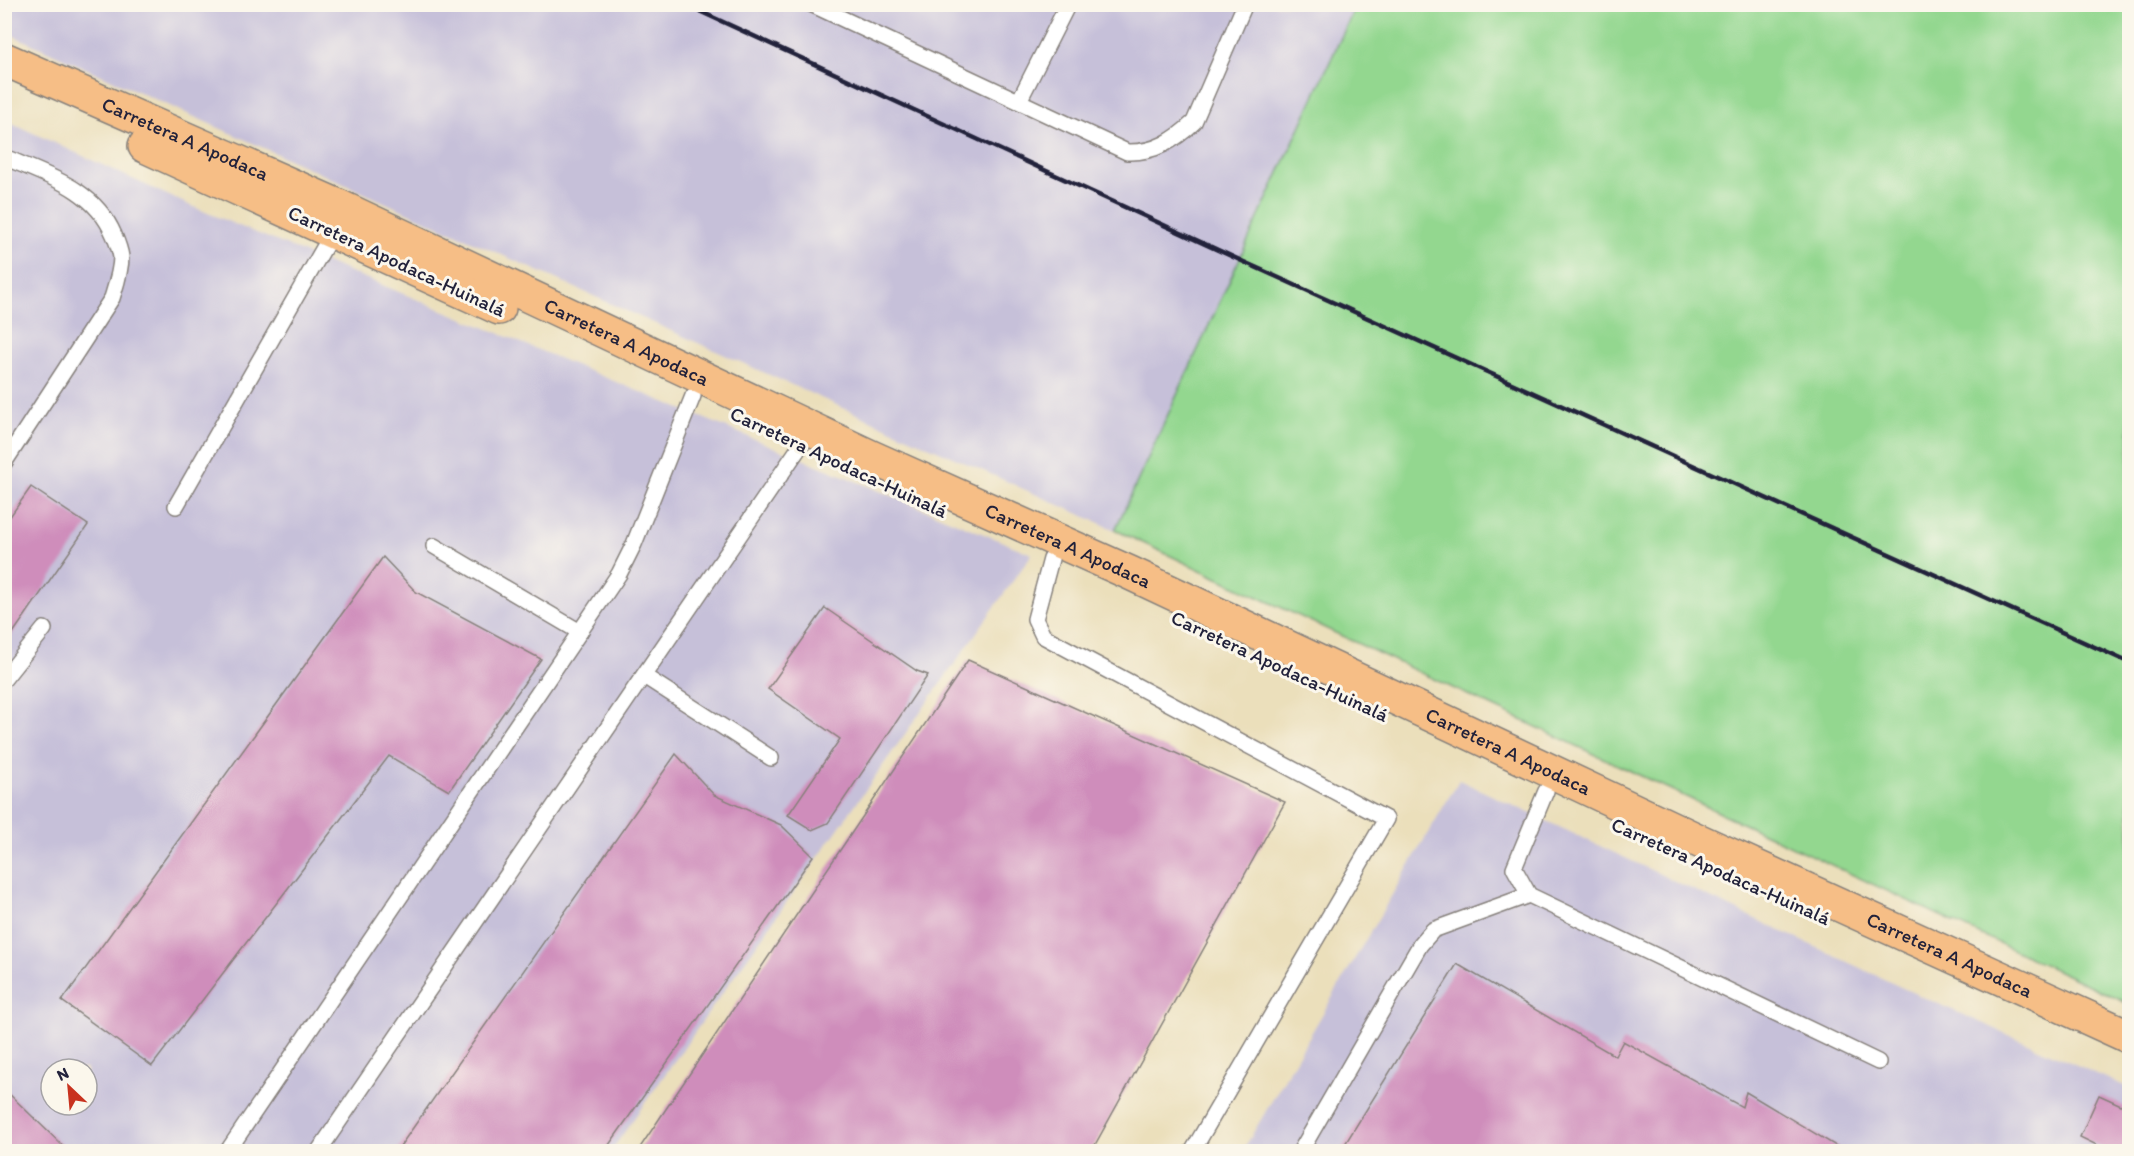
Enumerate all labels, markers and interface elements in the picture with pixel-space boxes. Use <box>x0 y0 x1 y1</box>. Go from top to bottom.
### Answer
street label: Carretera A Apodaca <box>98 92 273 186</box>
street label: Carretera Apodaca-Huinalá <box>284 200 510 322</box>
street label: Carretera A Apodaca <box>540 293 714 391</box>
street label: Carretera Apodaca-Huinalá <box>726 401 952 523</box>
street label: Carretera A Apodaca <box>981 498 1155 593</box>
street label: Carretera Apodaca-Huinalá <box>1167 605 1393 727</box>
street label: Carretera A Apodaca <box>1422 702 1595 800</box>
street label: Carretera Apodaca-Huinalá <box>1608 812 1835 930</box>
street label: Carretera A Apodaca <box>1863 907 2037 1003</box>
north arrow <box>39 1057 99 1117</box>
text: N <box>54 1063 72 1085</box>

